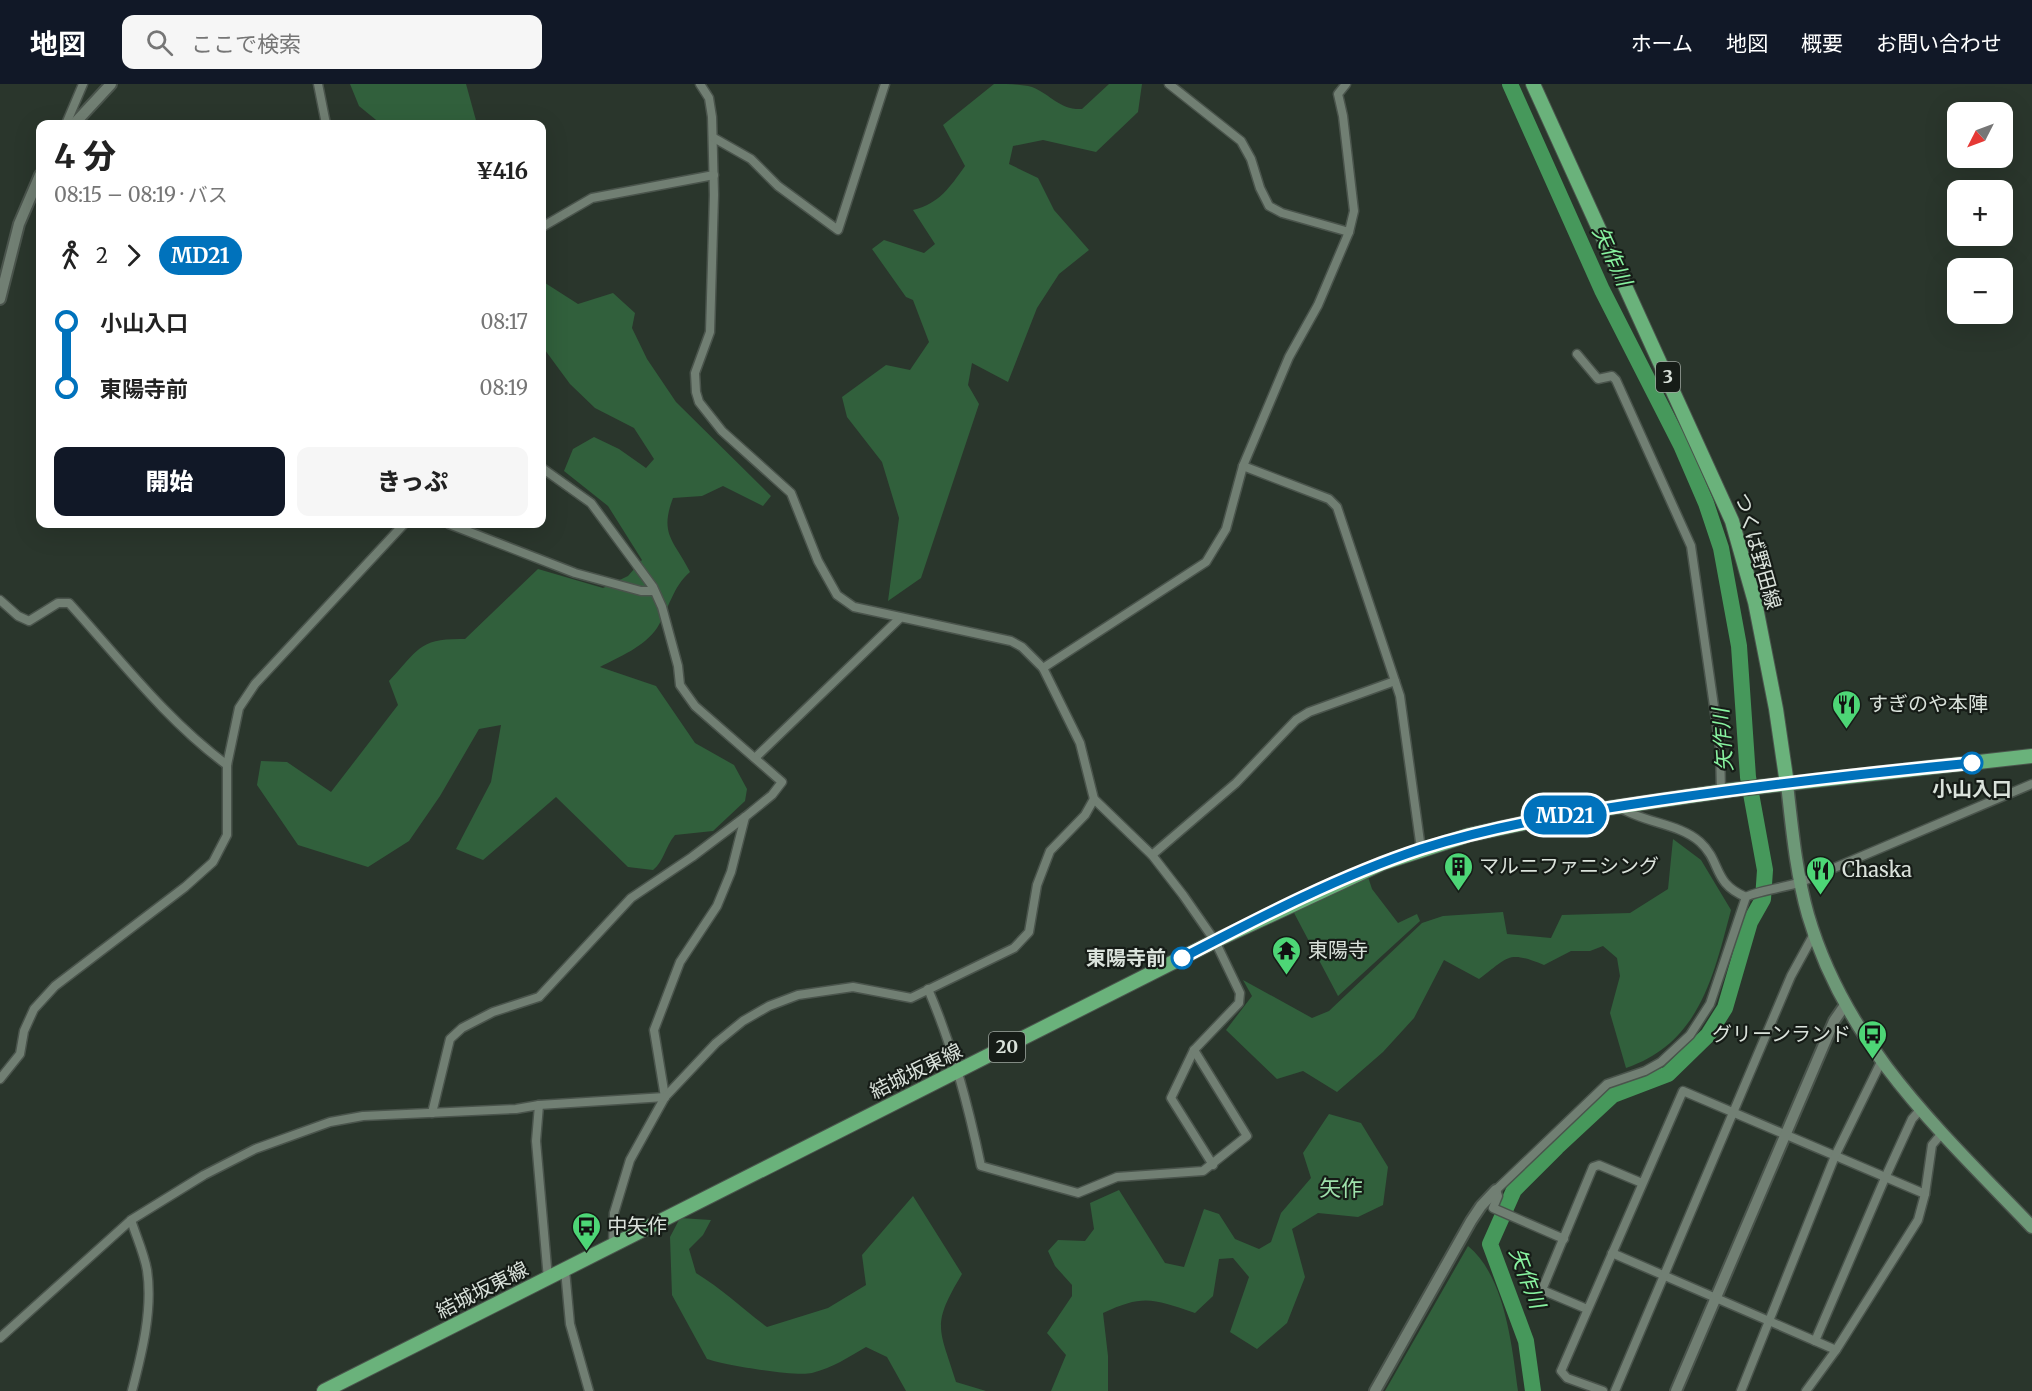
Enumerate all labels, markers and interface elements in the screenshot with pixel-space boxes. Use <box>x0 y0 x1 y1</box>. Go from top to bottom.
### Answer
search box <box>122 15 542 69</box>
text: 地図 <box>30 26 86 62</box>
icon: search <box>143 26 176 59</box>
text: ここで検索 <box>191 30 301 58</box>
text: ホーム <box>1631 30 1693 57</box>
text: 地図 <box>1726 30 1768 57</box>
text: 概要 <box>1801 30 1843 57</box>
text: お問い合わせ <box>1876 30 2002 57</box>
north arrow <box>1947 102 2013 168</box>
map controls <box>1947 102 2013 324</box>
text: 4 分 <box>54 136 116 177</box>
text: ¥416 <box>476 157 528 185</box>
button: + <box>1947 180 2013 246</box>
text: 08:15 – 08:19 · バス <box>54 182 228 207</box>
water label: 矢作川 <box>1587 222 1639 292</box>
icon: walk <box>54 239 87 272</box>
icon: forward <box>117 239 150 272</box>
text: MD21 <box>171 242 230 269</box>
text: 2 <box>96 243 108 268</box>
button: − <box>1947 258 2013 324</box>
text: 小山入口 <box>100 309 188 337</box>
text: 08:17 <box>480 309 528 334</box>
road number: 3 <box>1656 362 1680 392</box>
text: 東陽寺前 <box>100 375 188 403</box>
text: 08:19 <box>480 375 528 400</box>
button: 開始 <box>54 447 285 516</box>
button: きっぷ <box>297 447 528 516</box>
street label: つくば野田線 <box>1730 490 1787 612</box>
restaurant icon: すぎのや本陣 <box>1831 688 1863 730</box>
place label: すぎのや本陣 <box>1868 691 1988 716</box>
water label: 矢作川 <box>1707 706 1738 772</box>
marker: 小山入口 <box>1961 752 1983 774</box>
place label: 小山入口 <box>1932 776 2012 801</box>
line badge: MD21 <box>1523 796 1607 834</box>
text: MD21 <box>1536 802 1594 829</box>
building icon: マルニファニシング <box>1442 850 1474 892</box>
place label: マルニファニシング <box>1479 853 1659 878</box>
restaurant icon: Chaska <box>1805 854 1837 896</box>
place label: Chaska <box>1842 857 1912 882</box>
temple icon: 東陽寺 <box>1271 934 1303 976</box>
place label: 東陽寺 <box>1308 937 1368 962</box>
place label: 東陽寺前 <box>1086 945 1166 970</box>
marker: 東陽寺前 <box>1171 947 1193 969</box>
bus stop icon: グリーンランド <box>1856 1018 1888 1060</box>
place label: グリーンランド <box>1712 1021 1851 1046</box>
road number: 20 <box>989 1032 1025 1062</box>
street label: 結城坂東線 <box>865 1037 966 1104</box>
district label: 矢作 <box>1319 1174 1363 1202</box>
bus stop icon: 中矢作 <box>570 1210 602 1252</box>
place label: 中矢作 <box>607 1213 667 1238</box>
water label: 矢作川 <box>1504 1244 1552 1314</box>
street label: 結城坂東線 <box>432 1256 532 1323</box>

